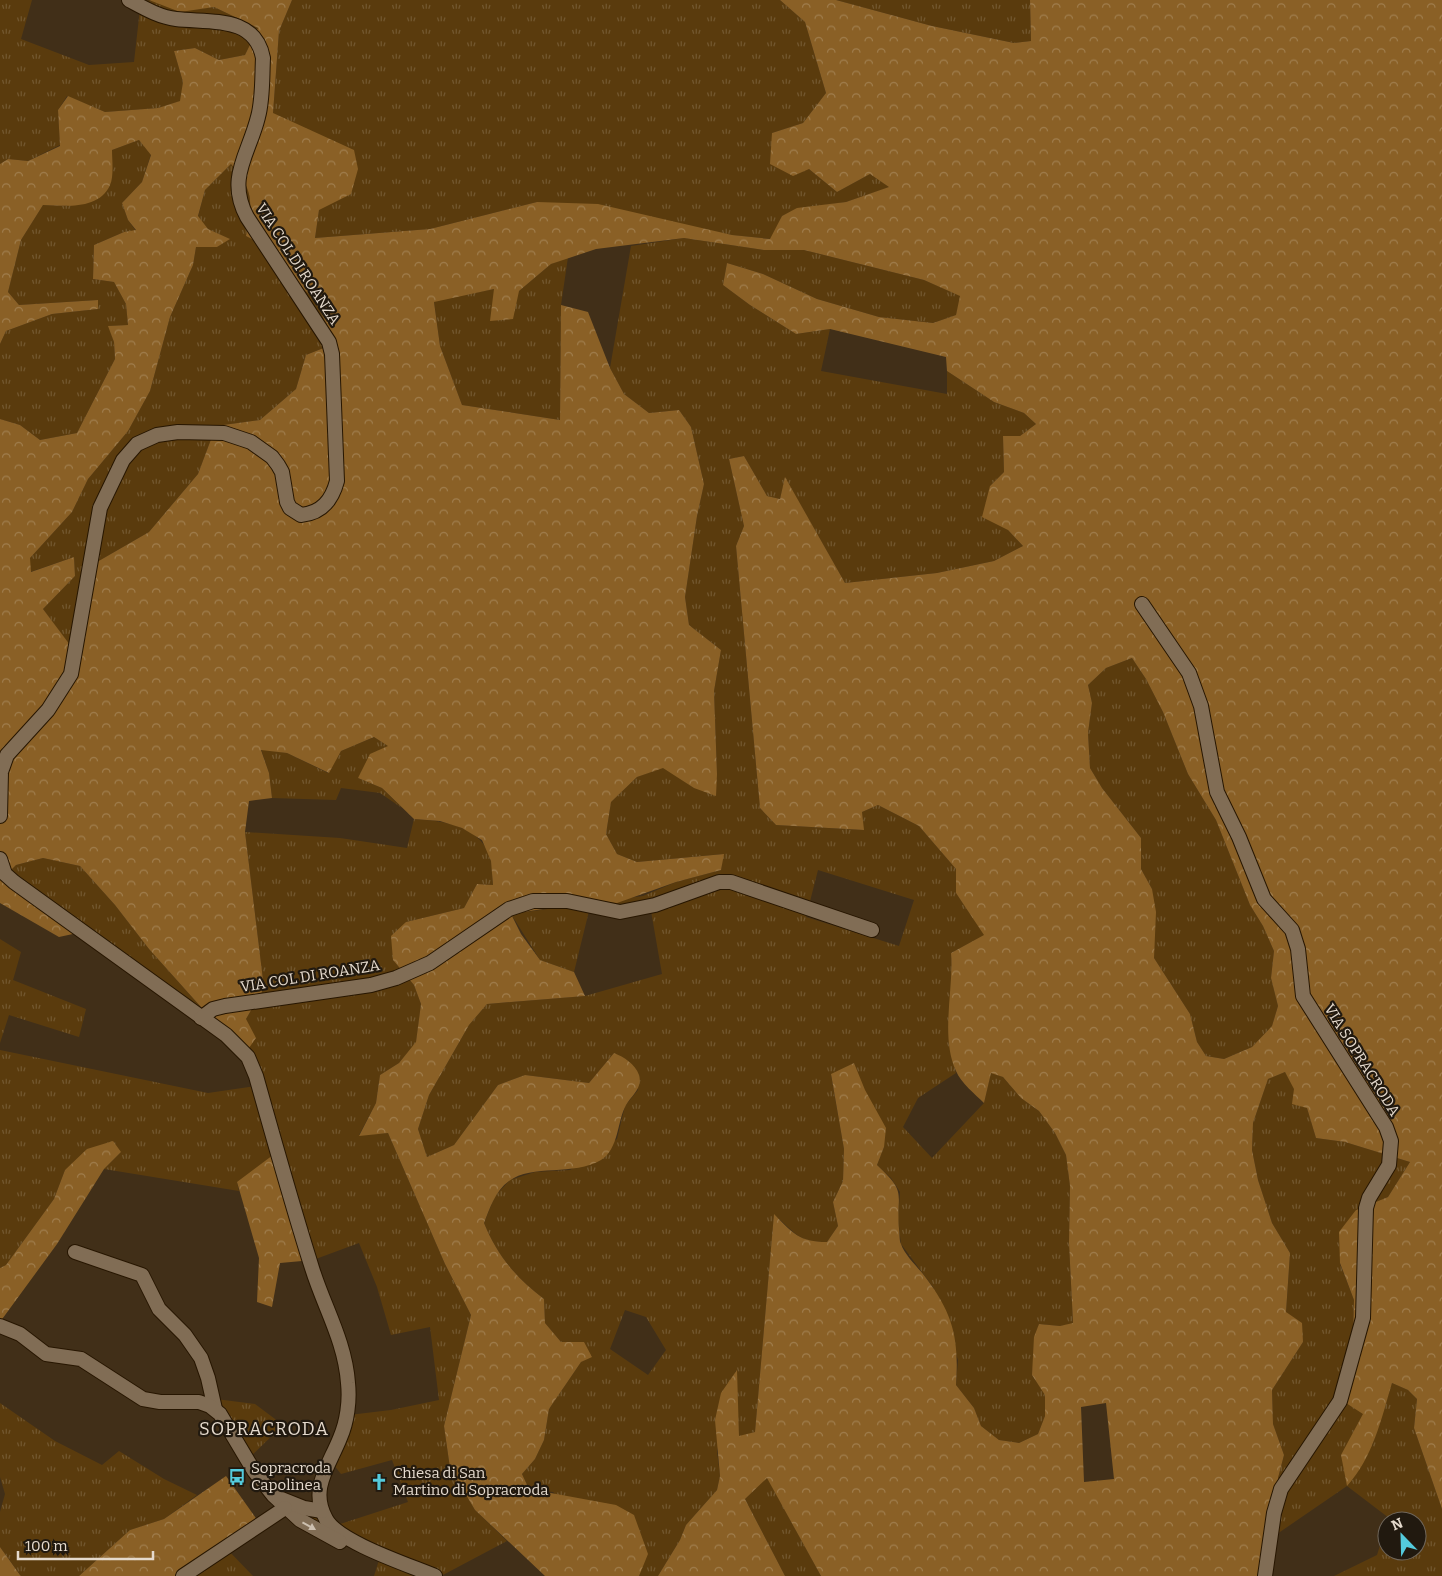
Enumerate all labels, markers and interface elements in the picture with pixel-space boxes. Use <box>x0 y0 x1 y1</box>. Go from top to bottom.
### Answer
street label: VIA COL DI ROANZA <box>252 200 344 328</box>
street label: VIA COL DI ROANZA <box>239 956 381 996</box>
street label: VIA SOPRACRODA <box>1320 1001 1404 1120</box>
district label: SOPRACRODA <box>199 1418 329 1440</box>
place label: Sopracroda Capolinea <box>251 1459 331 1494</box>
place label: Chiesa di San Martino di Sopracroda <box>393 1464 548 1499</box>
bus stop icon: Sopracroda Capolinea <box>227 1467 247 1487</box>
church icon: Chiesa di San Martino di Sopracroda <box>369 1472 389 1492</box>
north arrow <box>1377 1511 1427 1561</box>
text: N <box>1389 1514 1406 1534</box>
one-way arrow <box>303 1521 316 1530</box>
scale bar <box>18 1528 152 1560</box>
text: 100 m <box>25 1537 68 1555</box>

